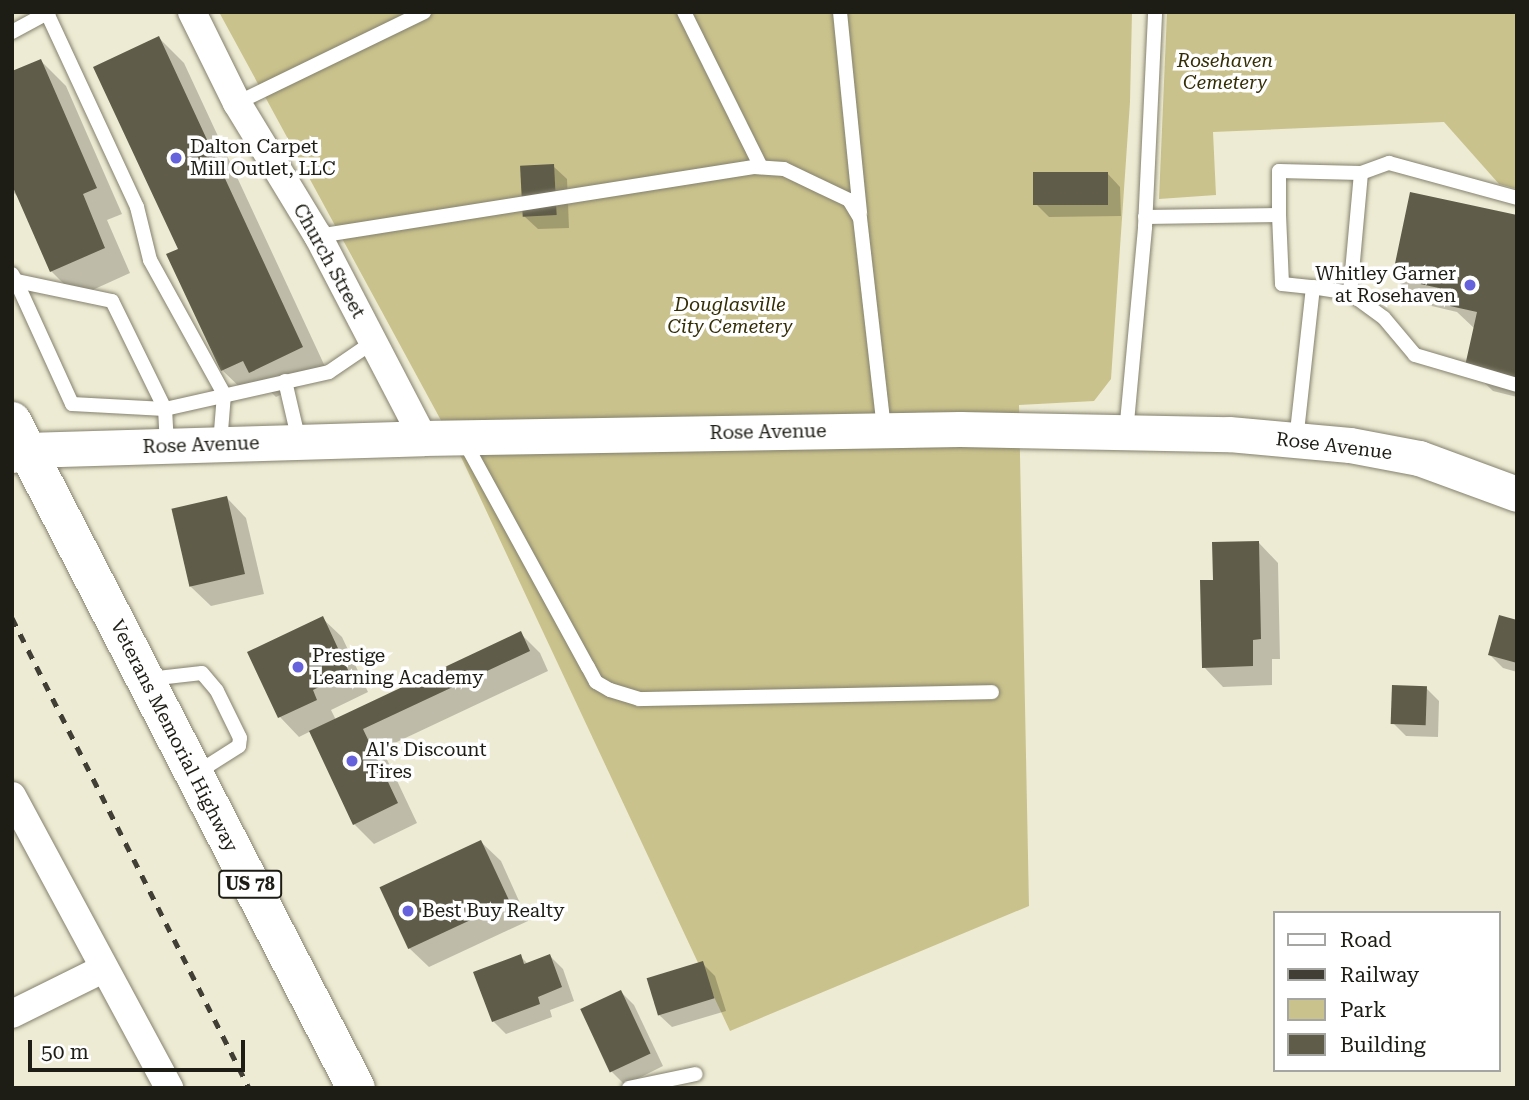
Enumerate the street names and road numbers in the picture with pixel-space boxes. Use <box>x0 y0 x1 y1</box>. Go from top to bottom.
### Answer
street label: Church Street <box>288 200 370 322</box>
street label: Rose Avenue <box>709 420 827 444</box>
street label: Rose Avenue <box>1275 428 1393 464</box>
street label: Rose Avenue <box>142 432 260 458</box>
street label: Veterans Memorial Highway <box>105 616 243 856</box>
road number: US 78 <box>217 870 283 898</box>

